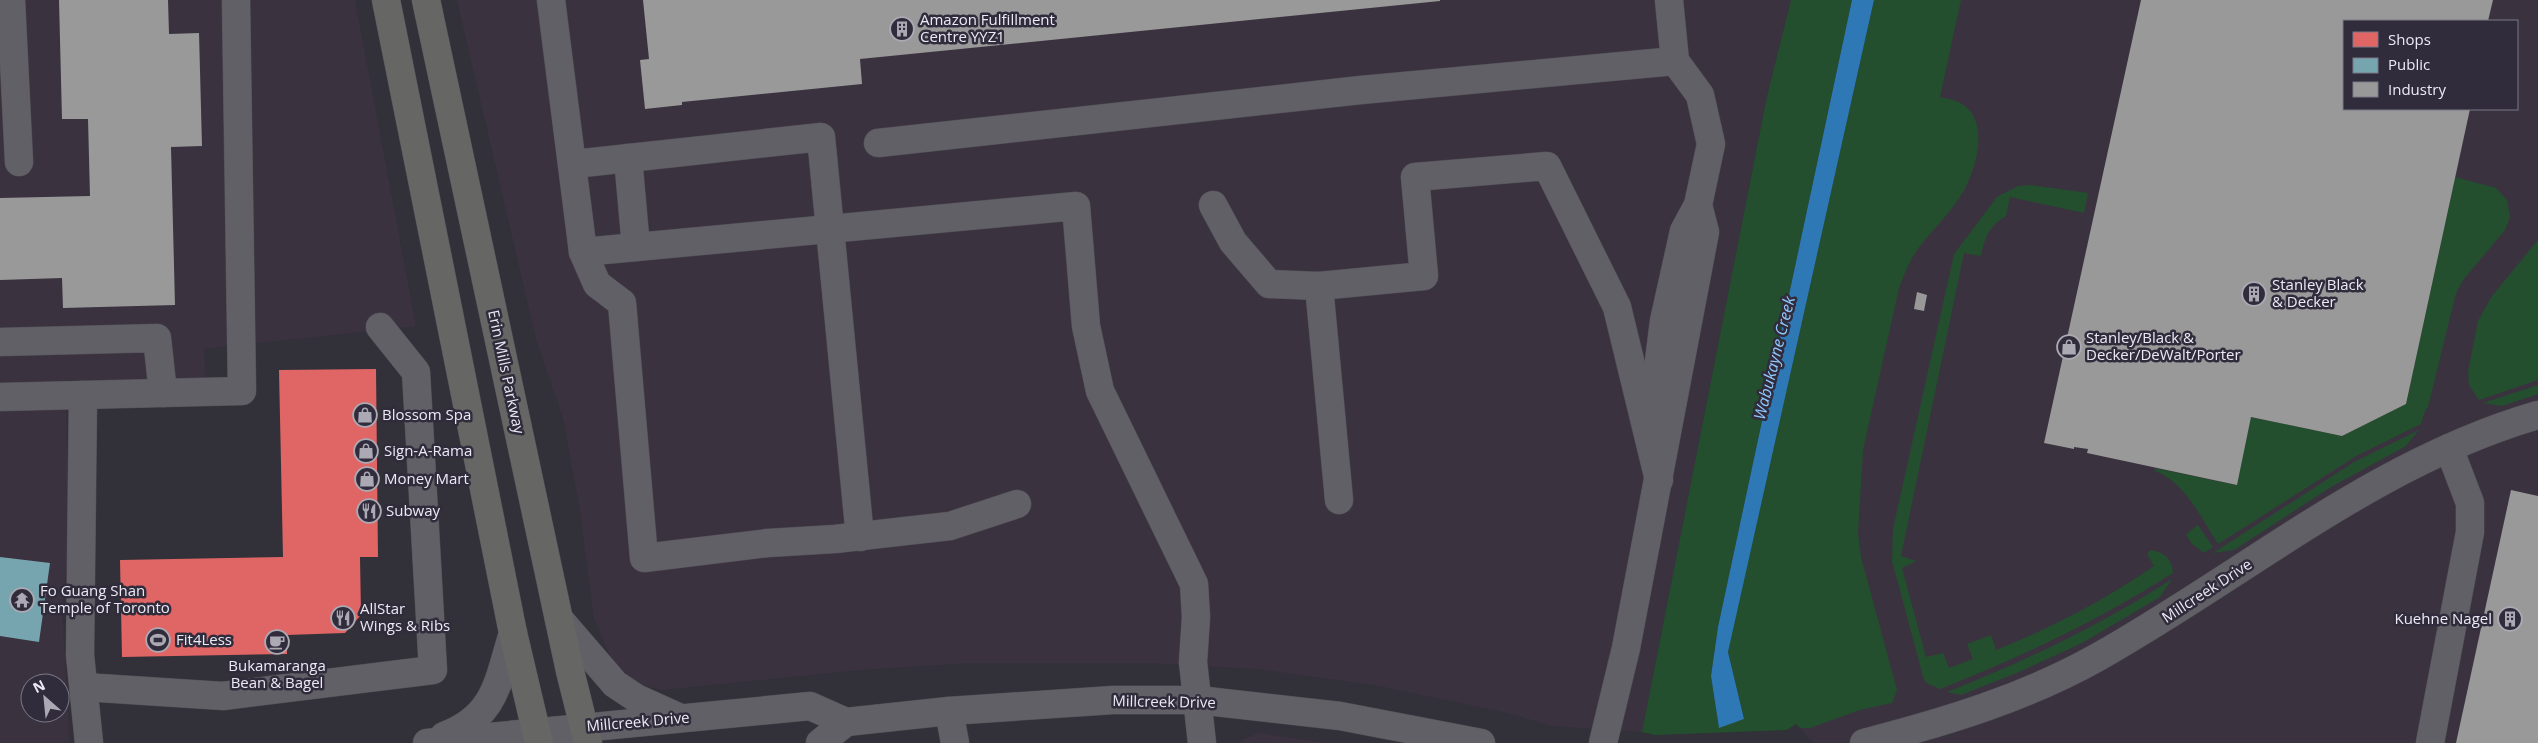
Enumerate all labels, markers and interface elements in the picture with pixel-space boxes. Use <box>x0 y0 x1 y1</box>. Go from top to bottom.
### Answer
place label: Amazon Fulfillment Centre YYZ1 <box>920 9 1055 46</box>
building icon: Amazon Fulfillment Centre YYZ1 <box>889 16 915 42</box>
legend <box>2343 20 2518 110</box>
text: Shops <box>2388 29 2431 49</box>
text: Public <box>2388 54 2430 74</box>
text: Industry <box>2388 79 2446 99</box>
place label: Stanley Black & Decker <box>2272 274 2364 311</box>
building icon: Stanley Black & Decker <box>2241 281 2267 307</box>
water label: Wabukayne Creek <box>1748 293 1800 422</box>
street label: Erin Mills Parkway <box>484 308 530 436</box>
place label: Stanley/Black & Decker/DeWalt/Porter <box>2086 327 2241 364</box>
shop icon: Stanley/Black & Decker/DeWalt/Porter <box>2056 334 2082 360</box>
shop icon: Blossom Spa <box>352 402 378 428</box>
place label: Blossom Spa <box>382 404 471 424</box>
shop icon: Sign-A-Rama <box>353 438 379 464</box>
place label: Sign-A-Rama <box>384 440 472 460</box>
shop icon: Money Mart <box>354 466 380 492</box>
place label: Money Mart <box>384 468 469 488</box>
restaurant icon: Subway <box>356 498 382 524</box>
place label: Subway <box>386 500 441 520</box>
street label: Millcreek Drive <box>2158 554 2255 627</box>
place label: Fo Guang Shan Temple of Toronto <box>40 580 170 617</box>
temple icon: Fo Guang Shan Temple of Toronto <box>9 587 35 613</box>
place label: AllStar Wings & Ribs <box>360 598 450 635</box>
restaurant icon: AllStar Wings & Ribs <box>330 605 356 631</box>
building icon: Kuehne Nagel <box>2497 606 2523 632</box>
place label: Kuehne Nagel <box>2394 608 2492 628</box>
sports icon: Fit4Less <box>145 627 171 653</box>
place label: Fit4Less <box>176 629 232 649</box>
cafe icon: Bukamaranga Bean & Bagel <box>264 629 290 655</box>
place label: Bukamaranga Bean & Bagel <box>228 655 326 692</box>
north arrow <box>20 673 70 723</box>
text: N <box>29 675 48 697</box>
street label: Millcreek Drive <box>1112 690 1216 712</box>
street label: Millcreek Drive <box>585 707 690 735</box>

